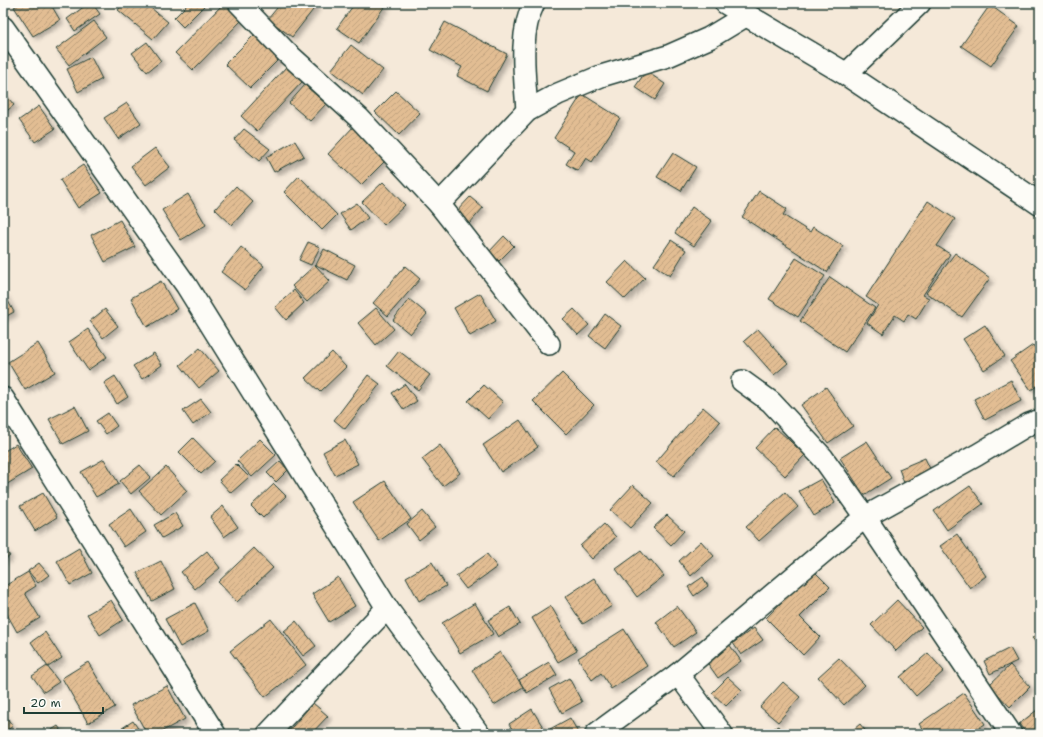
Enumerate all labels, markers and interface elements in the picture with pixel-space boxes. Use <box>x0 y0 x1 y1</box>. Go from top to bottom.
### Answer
scale bar <box>24 689 103 715</box>
text: 20 m <box>30 695 61 711</box>

